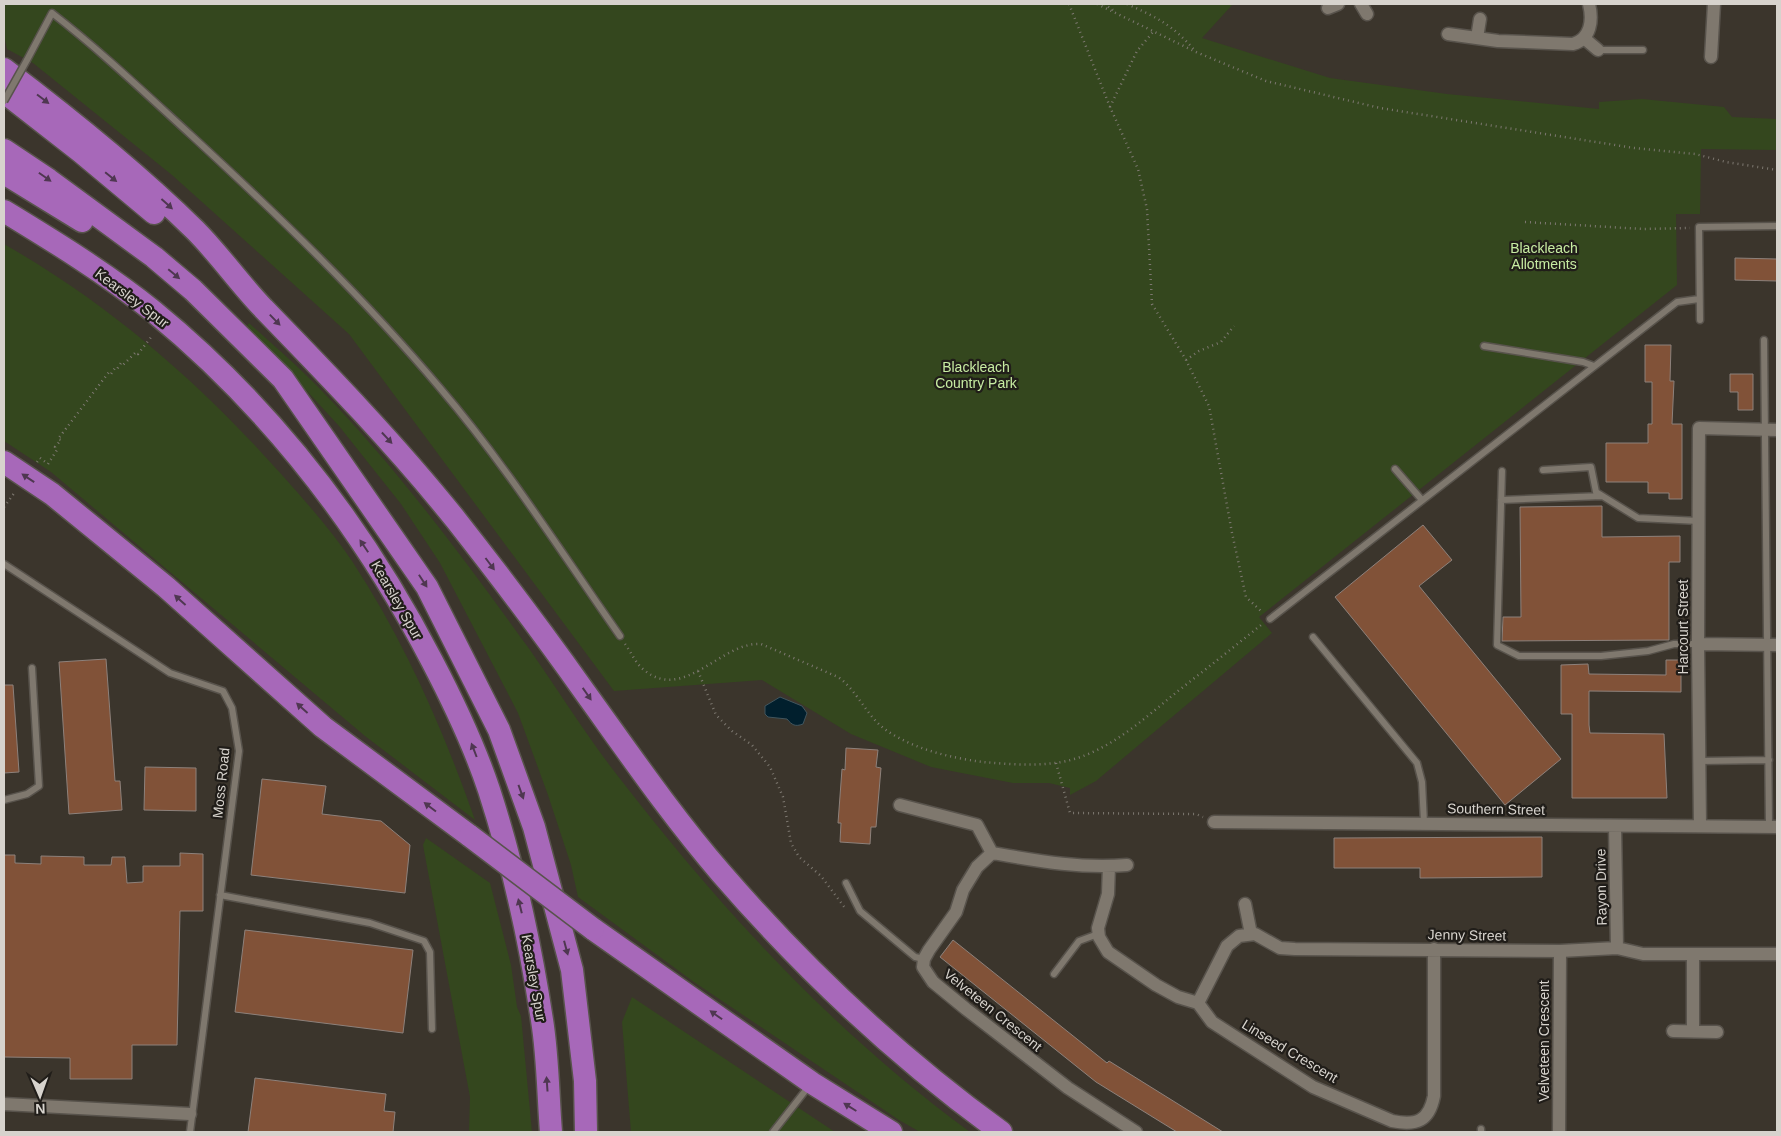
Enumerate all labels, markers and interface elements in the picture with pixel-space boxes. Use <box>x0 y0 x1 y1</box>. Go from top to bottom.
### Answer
one-way arrow <box>36 93 49 104</box>
one-way arrow <box>104 171 117 182</box>
one-way arrow <box>38 172 51 182</box>
one-way arrow <box>160 198 172 210</box>
park label: Blackleach Allotments <box>1510 240 1578 272</box>
street label: Kearsley Spur <box>92 265 172 331</box>
one-way arrow <box>168 269 181 280</box>
one-way arrow <box>269 314 281 326</box>
park label: Blackleach Country Park <box>935 359 1018 391</box>
one-way arrow <box>381 432 393 444</box>
one-way arrow <box>21 473 35 483</box>
one-way arrow <box>360 539 369 553</box>
one-way arrow <box>484 557 495 570</box>
street label: Kearsley Spur <box>368 558 426 642</box>
one-way arrow <box>418 575 428 588</box>
street label: Harcourt Street <box>1675 579 1691 674</box>
one-way arrow <box>175 594 187 606</box>
one-way arrow <box>582 688 592 701</box>
one-way arrow <box>296 702 308 714</box>
one-way arrow <box>470 743 477 758</box>
street label: Moss Road <box>209 747 233 819</box>
one-way arrow <box>518 784 525 799</box>
street label: Southern Street <box>1447 800 1545 818</box>
one-way arrow <box>424 802 437 812</box>
street label: Rayon Drive <box>1592 848 1610 926</box>
one-way arrow <box>516 899 524 914</box>
street label: Jenny Street <box>1428 926 1507 944</box>
street label: Kearsley Spur <box>518 933 550 1023</box>
one-way arrow <box>562 940 570 955</box>
street label: Velveteen Crescent <box>941 966 1045 1054</box>
street label: Velveteen Crescent <box>1536 980 1552 1102</box>
one-way arrow <box>709 1010 723 1020</box>
street label: Linseed Crescent <box>1239 1016 1341 1086</box>
north arrow <box>15 1071 65 1121</box>
one-way arrow <box>543 1075 551 1091</box>
text: N <box>35 1101 46 1117</box>
one-way arrow <box>843 1102 857 1111</box>

